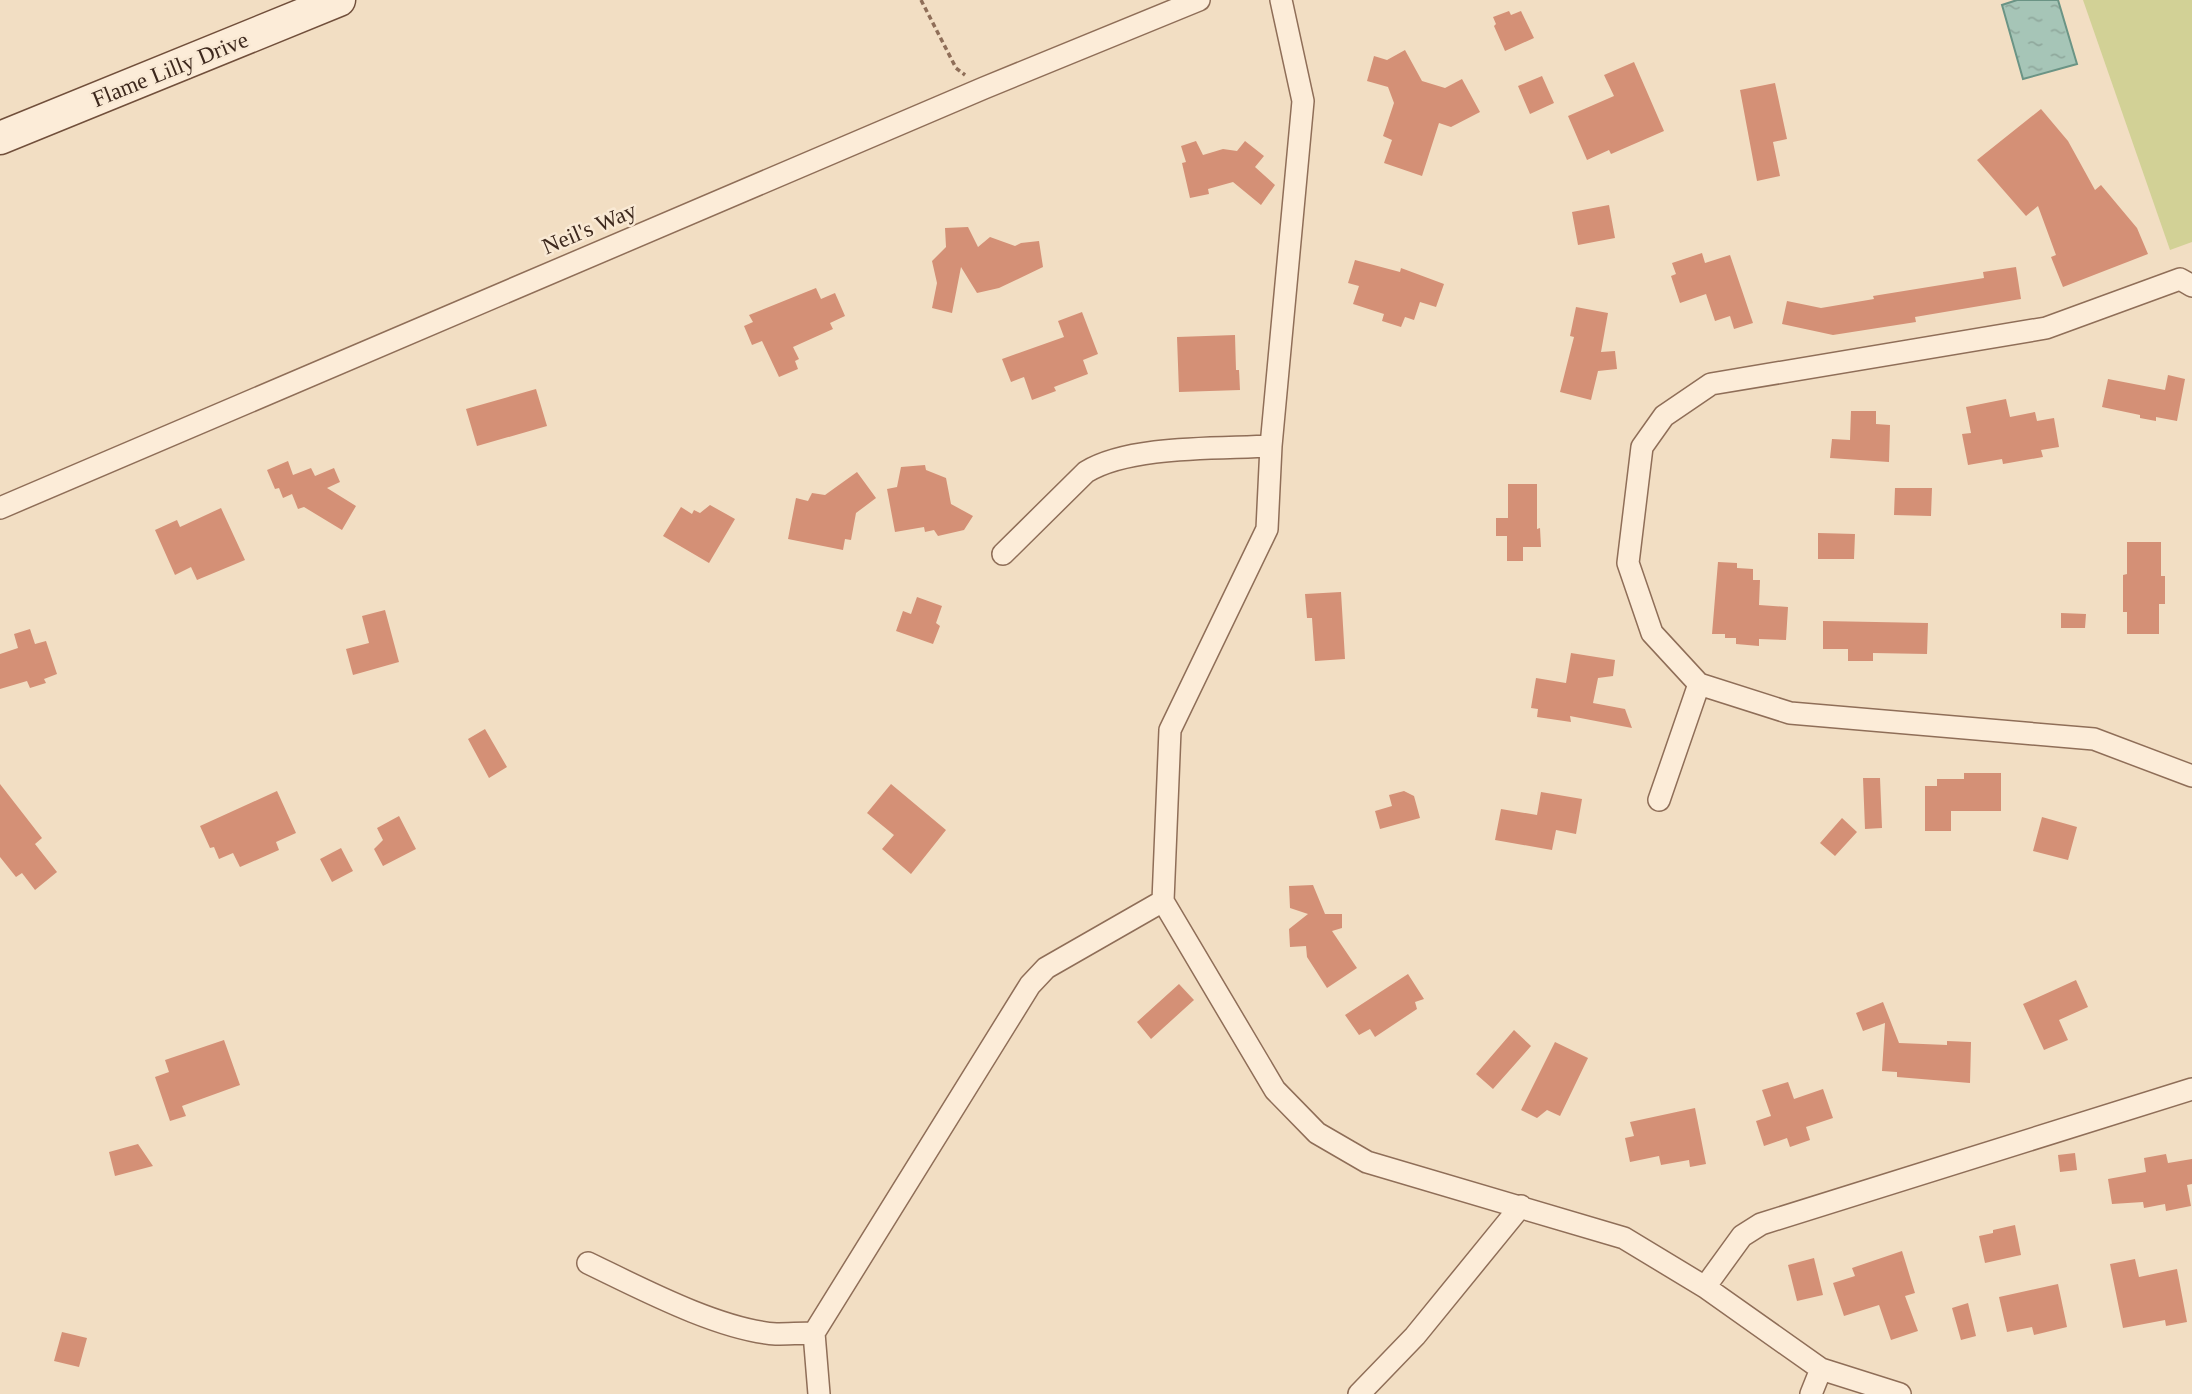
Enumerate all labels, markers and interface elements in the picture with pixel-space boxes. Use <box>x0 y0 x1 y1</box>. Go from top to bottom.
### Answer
street label: Flame Lilly Drive <box>89 27 252 112</box>
street label: Neil's Way <box>538 197 640 259</box>

